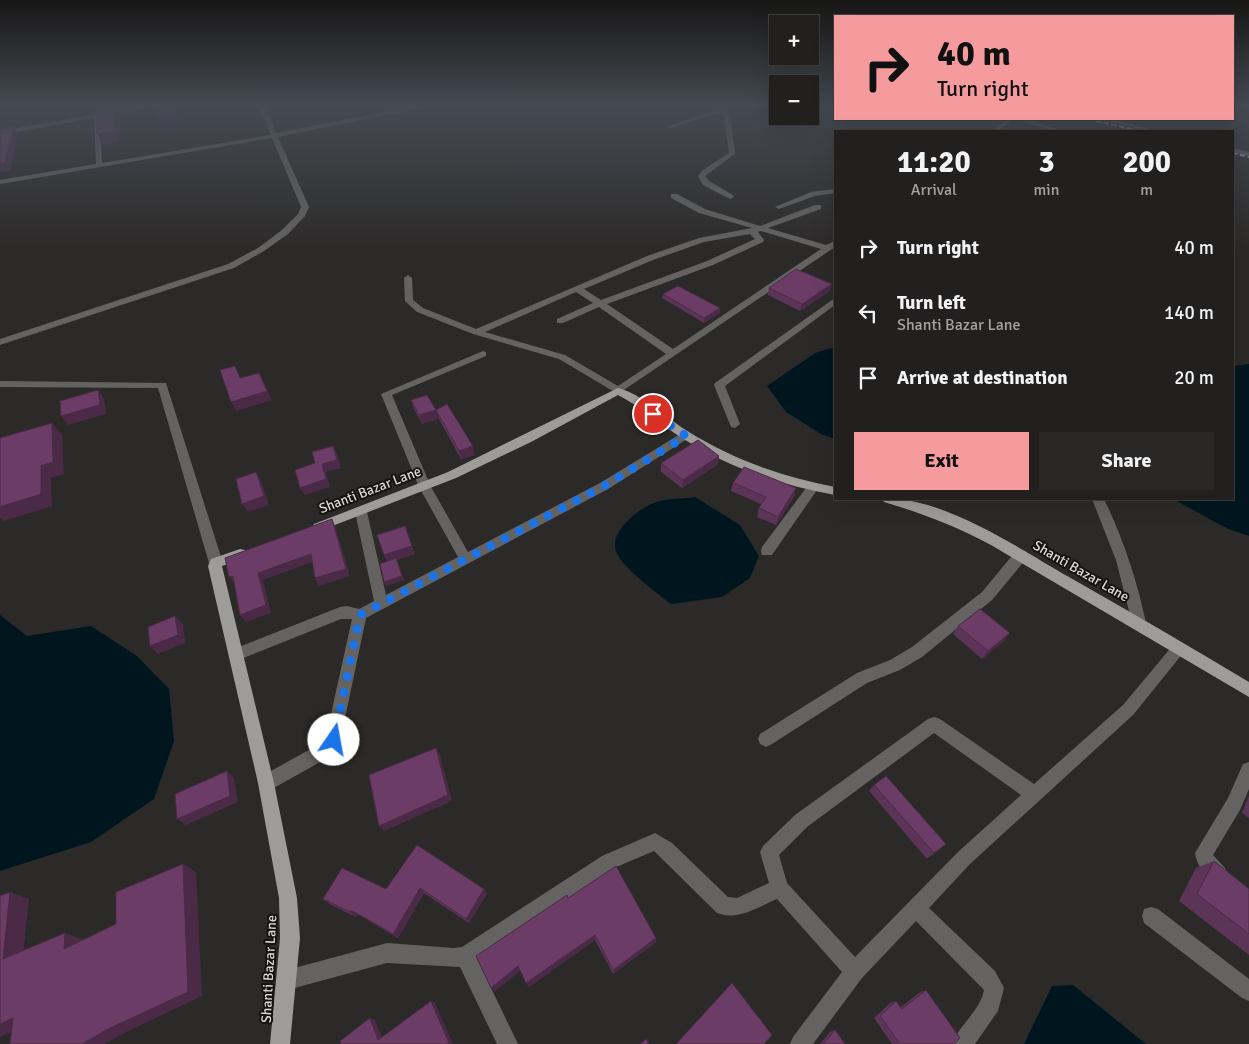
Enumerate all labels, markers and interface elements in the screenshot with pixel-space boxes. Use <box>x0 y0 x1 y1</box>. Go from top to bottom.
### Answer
map controls <box>769 15 819 125</box>
button: + <box>769 15 819 65</box>
text: 40 m <box>937 32 1011 75</box>
icon: right <box>854 35 919 100</box>
button: − <box>769 75 819 125</box>
text: Turn right <box>937 75 1029 102</box>
text: 11:20 <box>897 144 971 181</box>
text: 3 <box>1038 144 1055 181</box>
text: 200 <box>1122 144 1171 181</box>
text: Arrival <box>911 180 957 200</box>
text: min <box>1034 180 1059 200</box>
text: m <box>1140 180 1153 200</box>
icon: right <box>854 234 882 262</box>
text: Turn right <box>897 236 979 260</box>
text: 40 m <box>1174 236 1214 260</box>
text: Turn left <box>897 291 966 315</box>
icon: left <box>854 299 882 327</box>
text: 140 m <box>1164 301 1214 325</box>
text: Shanti Bazar Lane <box>897 315 1021 335</box>
icon: arrive <box>854 364 882 392</box>
text: Arrive at destination <box>897 366 1068 390</box>
text: 20 m <box>1174 366 1214 390</box>
pin <box>632 393 674 435</box>
icon: arrive <box>639 400 667 428</box>
button: Exit <box>854 432 1029 490</box>
button: Share <box>1039 432 1214 490</box>
street label: Shanti Bazar Lane <box>317 463 423 517</box>
street label: Shanti Bazar Lane <box>1030 537 1132 605</box>
position arrow <box>307 713 359 765</box>
street label: Shanti Bazar Lane <box>258 915 280 1023</box>

